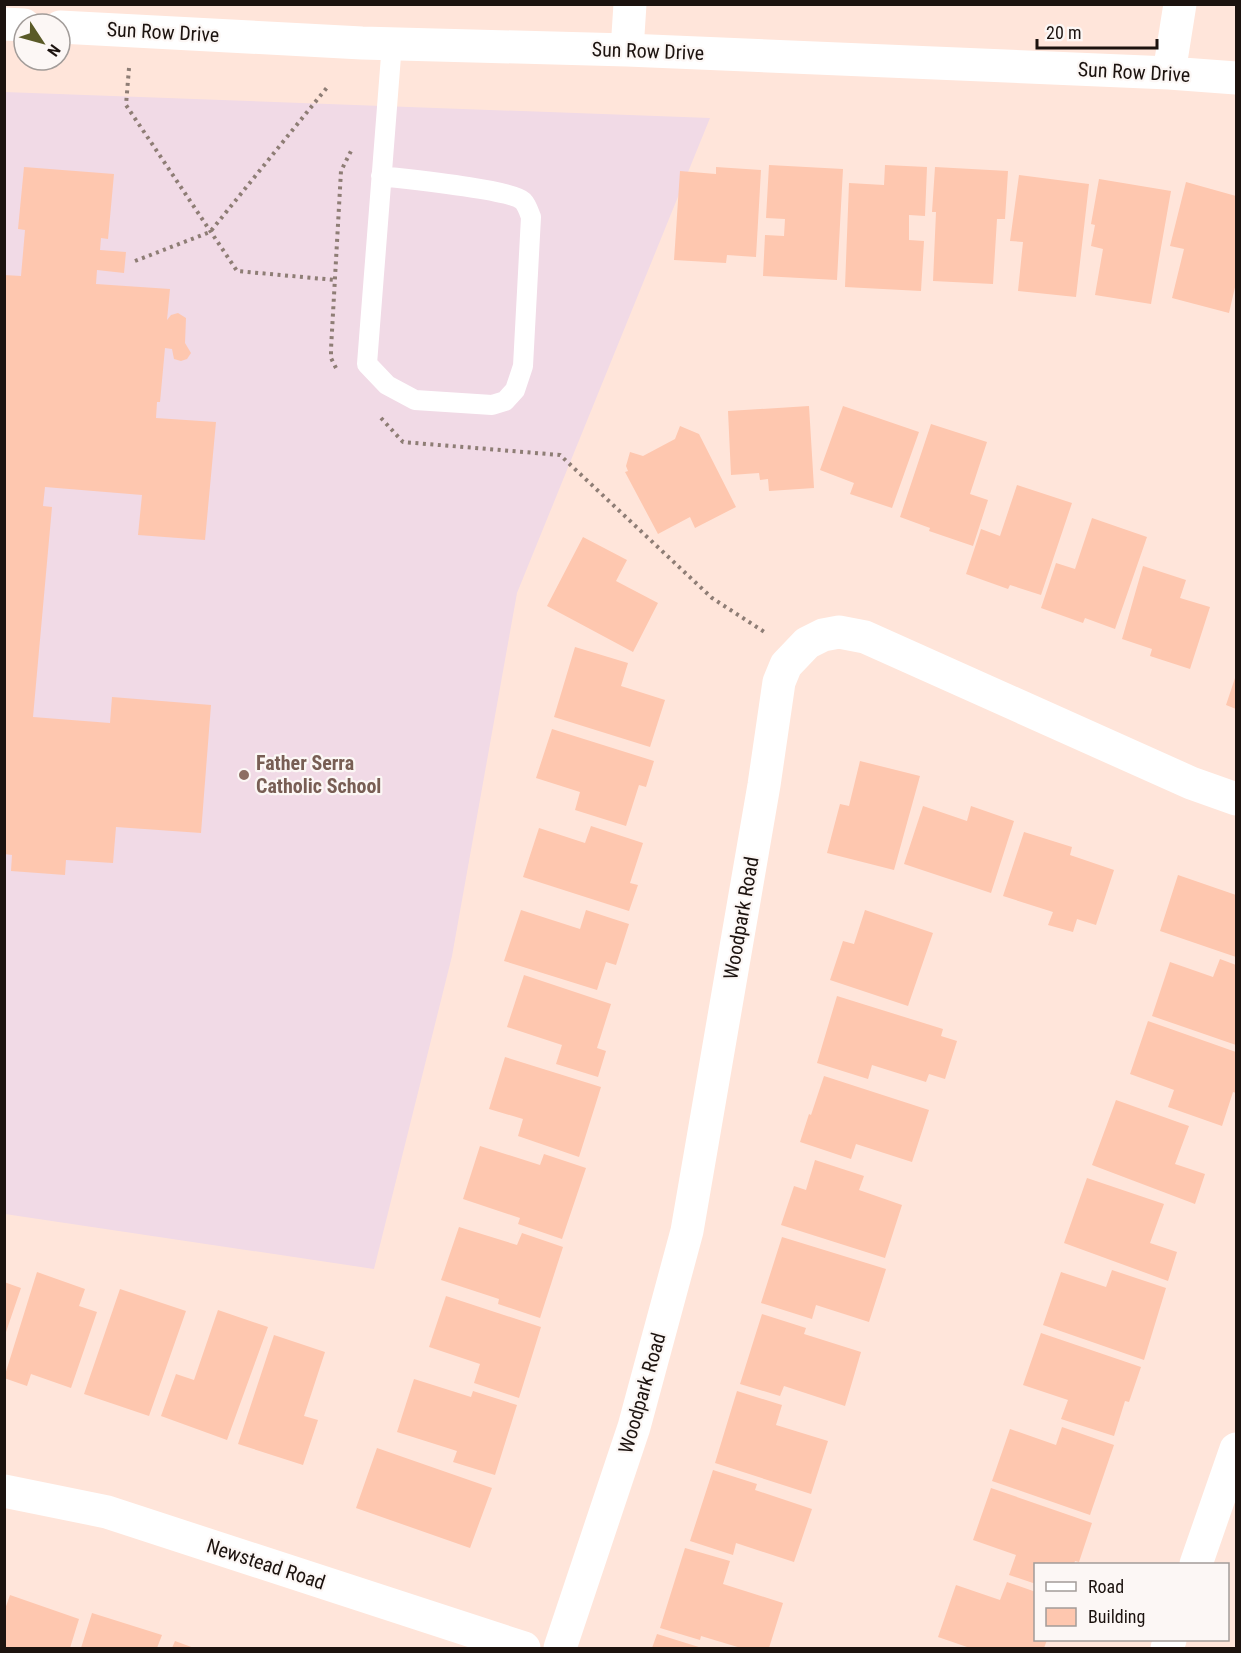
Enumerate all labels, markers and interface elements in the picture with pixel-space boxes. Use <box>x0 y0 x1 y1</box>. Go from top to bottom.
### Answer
north arrow <box>12 12 72 72</box>
scale bar <box>1037 12 1157 50</box>
street label: Sun Row Drive <box>106 17 220 47</box>
text: 20 m <box>1046 22 1081 43</box>
street label: Sun Row Drive <box>591 37 705 65</box>
text: N <box>43 41 64 60</box>
street label: Sun Row Drive <box>1077 57 1191 87</box>
place label: Father Serra Catholic School <box>256 751 381 798</box>
marker: Father Serra Catholic School <box>237 768 251 782</box>
street label: Woodpark Road <box>718 855 764 981</box>
street label: Woodpark Road <box>613 1330 671 1456</box>
street label: Newstead Road <box>204 1534 328 1594</box>
legend <box>1034 1563 1229 1641</box>
text: Road <box>1088 1576 1124 1597</box>
text: Building <box>1088 1606 1145 1627</box>

